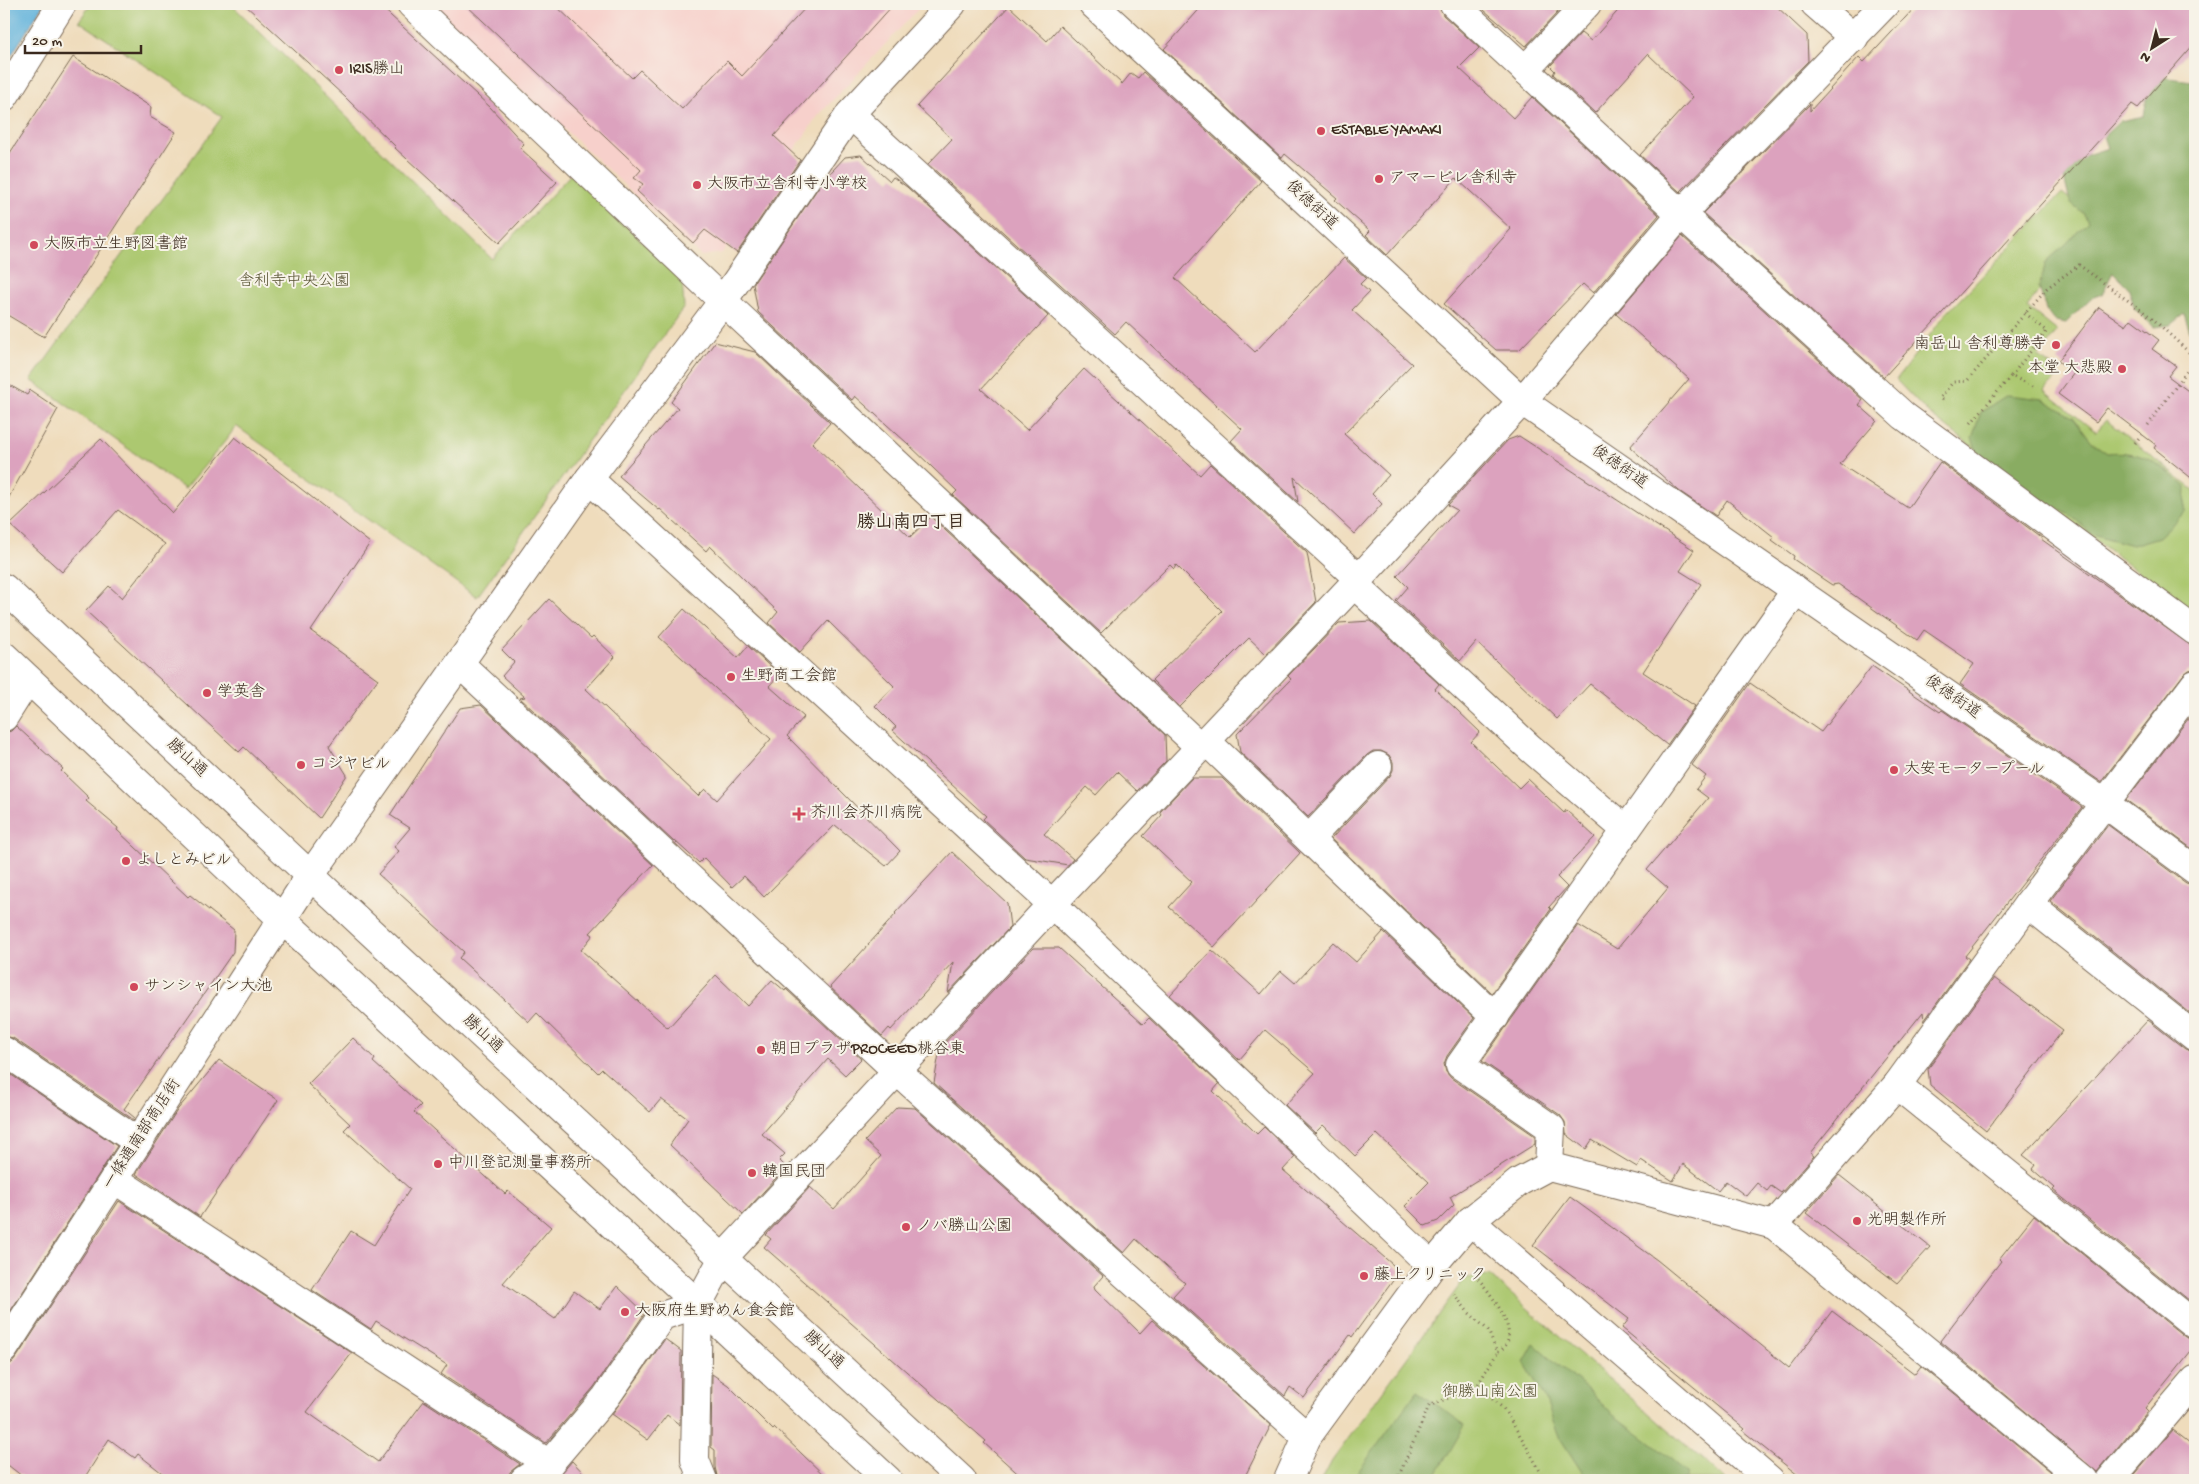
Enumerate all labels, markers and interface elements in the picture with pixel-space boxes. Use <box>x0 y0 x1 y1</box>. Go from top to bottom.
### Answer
scale bar <box>25 22 141 54</box>
north arrow <box>2126 22 2176 72</box>
text: 20 m <box>32 33 62 51</box>
text: N <box>2137 47 2155 66</box>
place label: IRIS勝山 <box>349 60 405 80</box>
marker: IRIS勝山 <box>333 64 345 76</box>
place label: ESTABLE YAMAKI <box>1331 122 1442 141</box>
marker: ESTABLE YAMAKI <box>1315 125 1327 137</box>
place label: アマービレ舎利寺 <box>1389 169 1517 189</box>
marker: アマービレ舎利寺 <box>1373 173 1385 185</box>
place label: 大阪市立舎利寺小学校 <box>707 175 867 195</box>
street label: 俊徳街道 <box>1281 176 1342 235</box>
marker: 大阪市立舎利寺小学校 <box>691 179 703 191</box>
place label: 大阪市立生野図書館 <box>44 234 188 255</box>
marker: 大阪市立生野図書館 <box>28 239 40 251</box>
park label: 舎利寺中央公園 <box>238 272 350 292</box>
place label: 南岳山 舎利尊勝寺 <box>1914 334 2046 355</box>
marker: 南岳山 舎利尊勝寺 <box>2050 339 2062 351</box>
place label: 本堂 大悲殿 <box>2028 359 2112 379</box>
marker: 本堂 大悲殿 <box>2116 363 2128 375</box>
street label: 俊徳街道 <box>1587 441 1651 494</box>
district label: 勝山南四丁目 <box>857 512 965 534</box>
place label: 生野商工会館 <box>741 666 837 687</box>
marker: 生野商工会館 <box>725 671 737 683</box>
street label: 俊徳街道 <box>1920 671 1984 724</box>
place label: 学英舎 <box>217 682 265 703</box>
marker: 学英舎 <box>201 687 213 699</box>
street label: 勝山通 <box>162 735 211 782</box>
place label: コジヤビル <box>311 755 391 775</box>
marker: コジヤビル <box>295 759 307 771</box>
place label: 大安モータープール <box>1904 760 2045 780</box>
marker: 大安モータープール <box>1888 764 1900 776</box>
place label: 芥川会芥川病院 <box>810 803 922 824</box>
marker: 芥川会芥川病院 <box>792 807 806 821</box>
place label: よしとみビル <box>136 852 232 871</box>
marker: よしとみビル <box>120 855 132 867</box>
place label: サンシャイン大池 <box>144 977 272 997</box>
marker: サンシャイン大池 <box>128 981 140 993</box>
street label: 勝山通 <box>458 1011 507 1058</box>
place label: 朝日プラザPROCEED桃谷東 <box>771 1039 965 1060</box>
marker: 朝日プラザPROCEED桃谷東 <box>755 1044 767 1056</box>
street label: 一條通南部商店街 <box>98 1075 186 1194</box>
place label: 中川登記測量事務所 <box>448 1153 592 1174</box>
marker: 中川登記測量事務所 <box>432 1158 444 1170</box>
place label: 韓国民団 <box>762 1163 826 1183</box>
marker: 韓国民団 <box>746 1167 758 1179</box>
place label: 光明製作所 <box>1867 1211 1947 1231</box>
marker: 光明製作所 <box>1851 1215 1863 1227</box>
place label: ノバ勝山公園 <box>916 1217 1012 1237</box>
marker: ノバ勝山公園 <box>900 1221 912 1233</box>
place label: 藤上クリニック <box>1374 1266 1486 1286</box>
marker: 藤上クリニック <box>1358 1270 1370 1282</box>
place label: 大阪府生野めん食会館 <box>635 1301 795 1322</box>
marker: 大阪府生野めん食会館 <box>619 1306 631 1318</box>
street label: 勝山通 <box>799 1327 848 1374</box>
park label: 御勝山南公園 <box>1442 1382 1538 1403</box>

